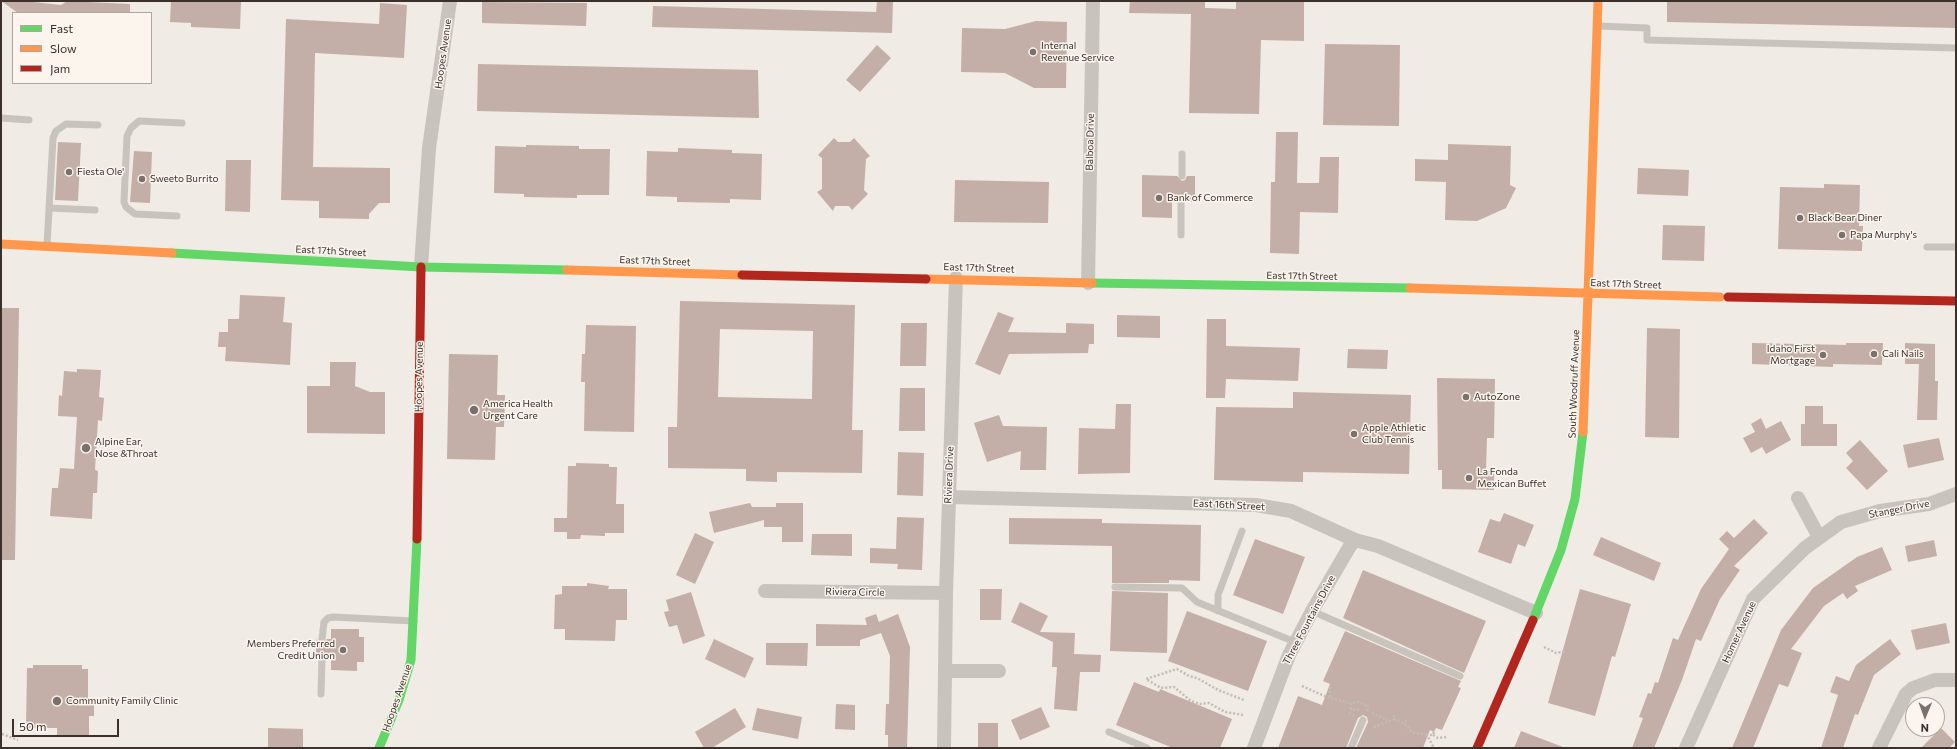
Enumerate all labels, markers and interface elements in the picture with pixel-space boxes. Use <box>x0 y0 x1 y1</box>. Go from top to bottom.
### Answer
legend <box>12 12 152 84</box>
street label: Hoopes Avenue <box>432 18 454 90</box>
text: Fast <box>50 21 73 35</box>
place label: Internal Revenue Service <box>1041 40 1114 64</box>
text: Slow <box>50 41 77 55</box>
marker: Internal Revenue Service <box>1028 47 1038 57</box>
text: Jam <box>50 61 70 75</box>
street label: Balboa Drive <box>1083 113 1097 171</box>
place label: Fiesta Ole' <box>77 166 124 178</box>
marker: Fiesta Ole' <box>64 167 74 177</box>
place label: Sweeto Burrito <box>150 173 218 185</box>
marker: Sweeto Burrito <box>137 174 147 184</box>
place label: Bank of Commerce <box>1167 192 1253 204</box>
marker: Bank of Commerce <box>1154 193 1164 203</box>
place label: Black Bear Diner <box>1808 212 1882 224</box>
marker: Black Bear Diner <box>1795 213 1805 223</box>
place label: Papa Murphy's <box>1850 229 1917 241</box>
marker: Papa Murphy's <box>1837 230 1847 240</box>
street label: East 17th Street <box>295 243 367 259</box>
street label: East 17th Street <box>619 254 691 268</box>
street label: East 17th Street <box>943 261 1015 275</box>
street label: East 17th Street <box>1266 269 1338 283</box>
street label: East 17th Street <box>1590 277 1662 291</box>
street label: South Woodruff Avenue <box>1566 329 1582 439</box>
street label: Hoopes Avenue <box>412 342 426 412</box>
place label: Idaho First Mortgage <box>1767 343 1815 366</box>
place label: Cali Nails <box>1882 348 1924 360</box>
marker: Cali Nails <box>1869 349 1879 359</box>
marker: Idaho First Mortgage <box>1818 350 1828 360</box>
place label: AutoZone <box>1474 391 1520 403</box>
marker: AutoZone <box>1461 392 1471 402</box>
place label: America Health Urgent Care <box>483 398 553 422</box>
marker: America Health Urgent Care <box>468 404 480 416</box>
place label: Apple Athletic Club Tennis <box>1362 422 1426 446</box>
marker: Apple Athletic Club Tennis <box>1349 429 1359 439</box>
place label: Alpine Ear, Nose &Throat <box>95 436 158 460</box>
marker: Alpine Ear, Nose &Throat <box>80 442 92 454</box>
street label: Riviera Drive <box>942 446 956 504</box>
place label: La Fonda Mexican Buffet <box>1477 466 1546 490</box>
marker: La Fonda Mexican Buffet <box>1464 473 1474 483</box>
street label: East 16th Street <box>1193 497 1265 513</box>
street label: Stanger Drive <box>1868 497 1930 521</box>
street label: Three Fountains Drive <box>1280 573 1338 667</box>
street label: Riviera Circle <box>825 585 885 599</box>
street label: Homer Avenue <box>1719 599 1759 665</box>
place label: Members Preferred Credit Union <box>247 638 335 662</box>
marker: Members Preferred Credit Union <box>338 645 348 655</box>
street label: Hoopes Avenue <box>380 663 414 733</box>
marker: Community Family Clinic <box>51 695 63 707</box>
place label: Community Family Clinic <box>66 695 178 707</box>
north arrow <box>1905 697 1945 737</box>
scale bar <box>14 711 121 737</box>
text: 50 m <box>19 719 47 733</box>
text: N <box>1921 722 1929 735</box>

